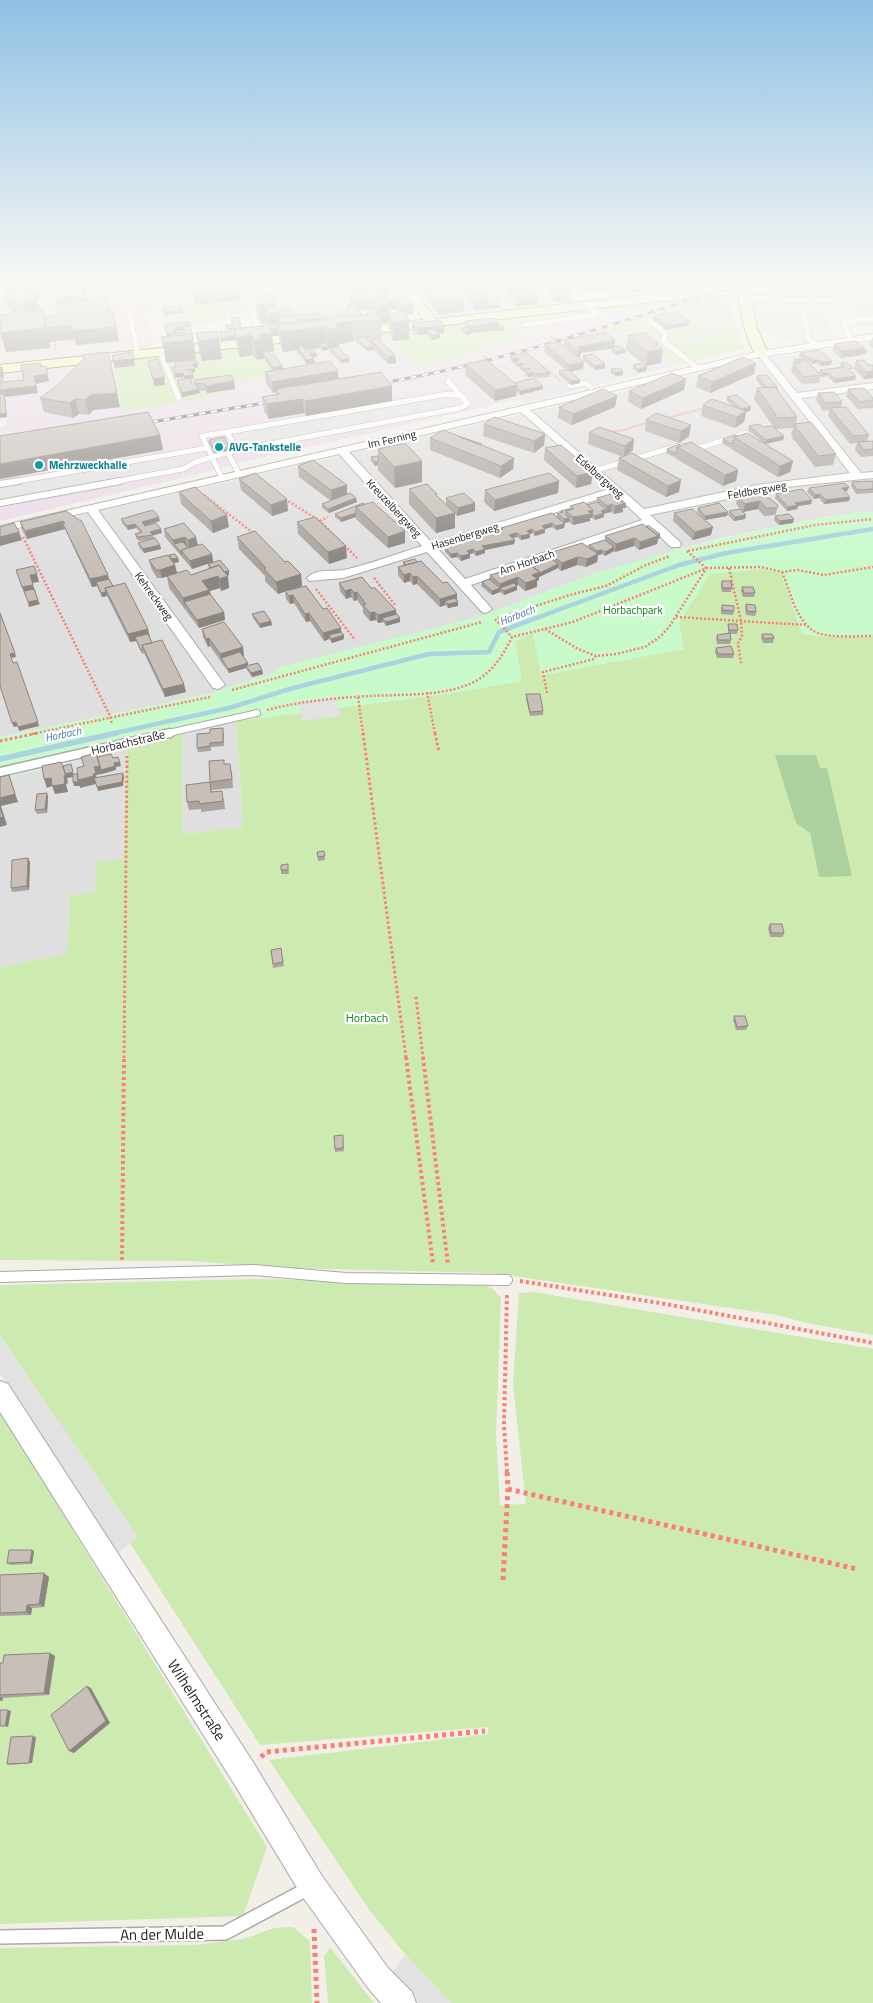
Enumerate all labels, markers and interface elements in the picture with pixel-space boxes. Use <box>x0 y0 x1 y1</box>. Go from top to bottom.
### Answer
street label: Im Ferning <box>366 426 418 452</box>
place label: AVG-Tankstelle <box>229 439 302 455</box>
marker: AVG-Tankstelle <box>213 441 225 453</box>
street label: Edelbergweg <box>572 450 628 502</box>
place label: Mehrzweckhalle <box>49 457 127 473</box>
marker: Mehrzweckhalle <box>33 459 45 471</box>
street label: Kreuzelbergweg <box>363 475 426 541</box>
street label: Feldbergweg <box>726 477 788 503</box>
street label: Hasenbergweg <box>429 518 501 554</box>
street label: Am Horbach <box>497 545 557 579</box>
street label: Kehreckweg <box>131 568 177 624</box>
water label: Horbach <box>497 601 537 629</box>
park label: Horbachpark <box>603 602 663 618</box>
water label: Horbach <box>43 722 83 746</box>
street label: Horbachstraße <box>89 724 167 760</box>
park label: Horbach <box>346 1008 388 1027</box>
street label: Wilhelmstraße <box>162 1655 232 1745</box>
street label: An der Mulde <box>120 1922 204 1946</box>

